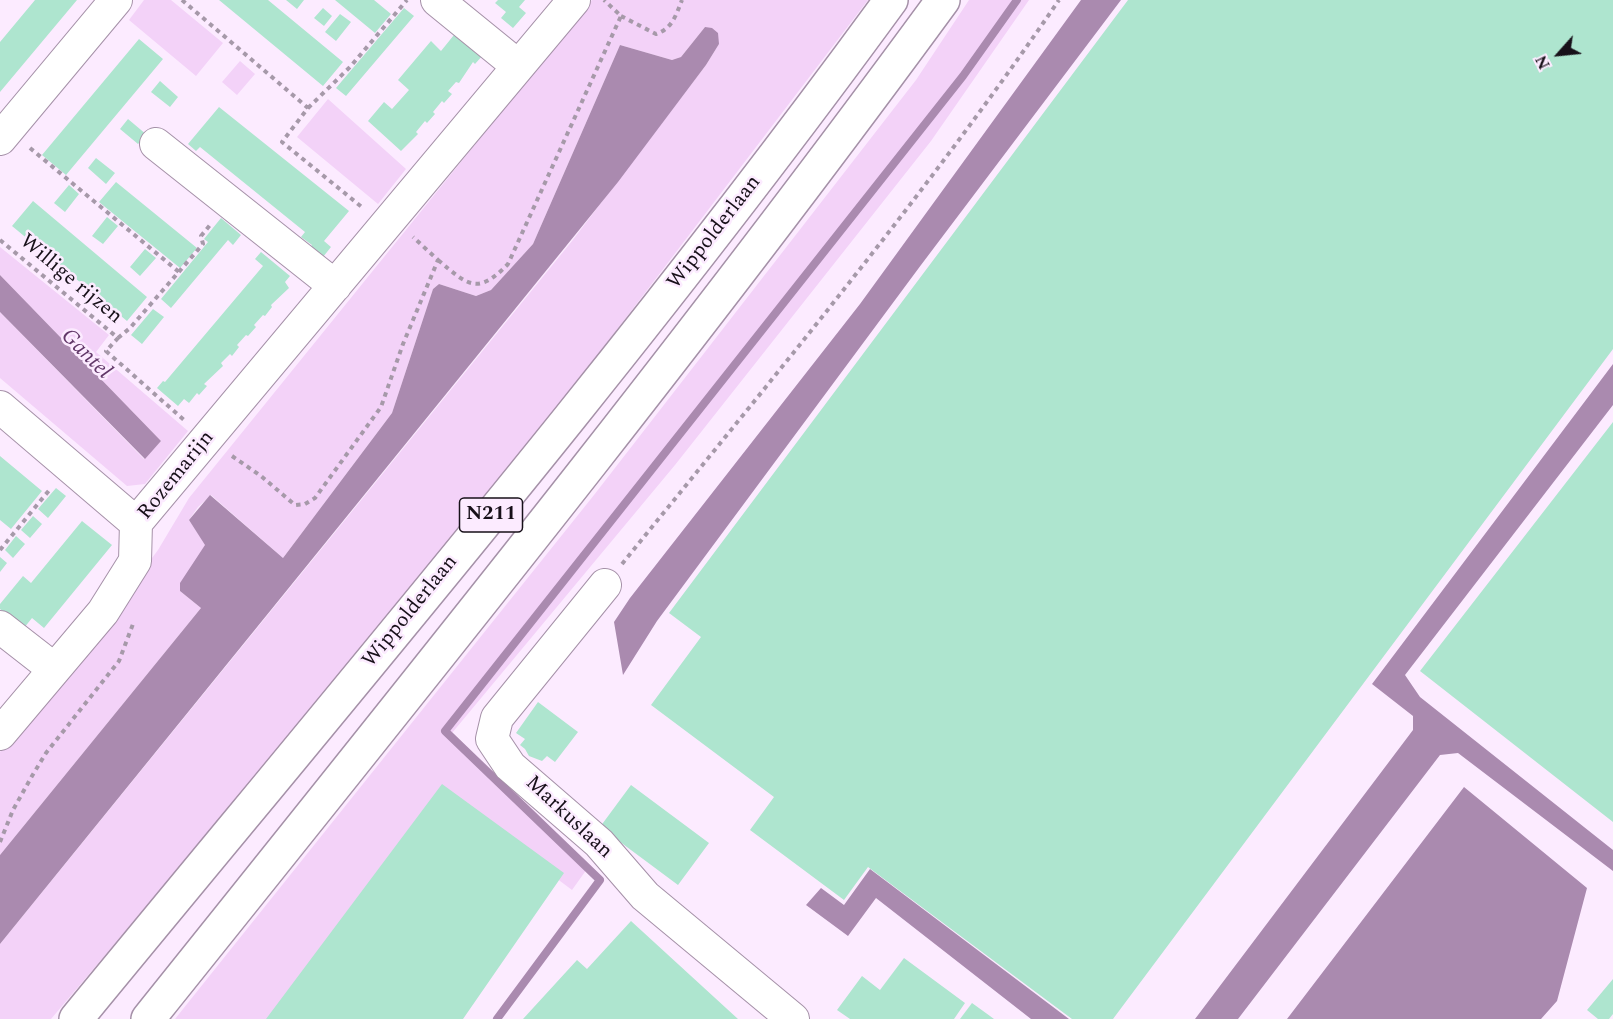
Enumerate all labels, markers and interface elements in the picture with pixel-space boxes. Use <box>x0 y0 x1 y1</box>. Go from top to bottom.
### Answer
north arrow <box>1529 24 1589 84</box>
text: N <box>1529 51 1557 73</box>
street label: Wippolderlaan <box>663 171 767 295</box>
street label: Willige rijzen <box>14 230 126 330</box>
water label: Gantel <box>54 324 116 386</box>
street label: Rozemarijn <box>134 426 220 526</box>
road number: N211 <box>460 498 522 532</box>
street label: Wippolderlaan <box>358 551 464 673</box>
street label: Markuslaan <box>519 771 617 865</box>

